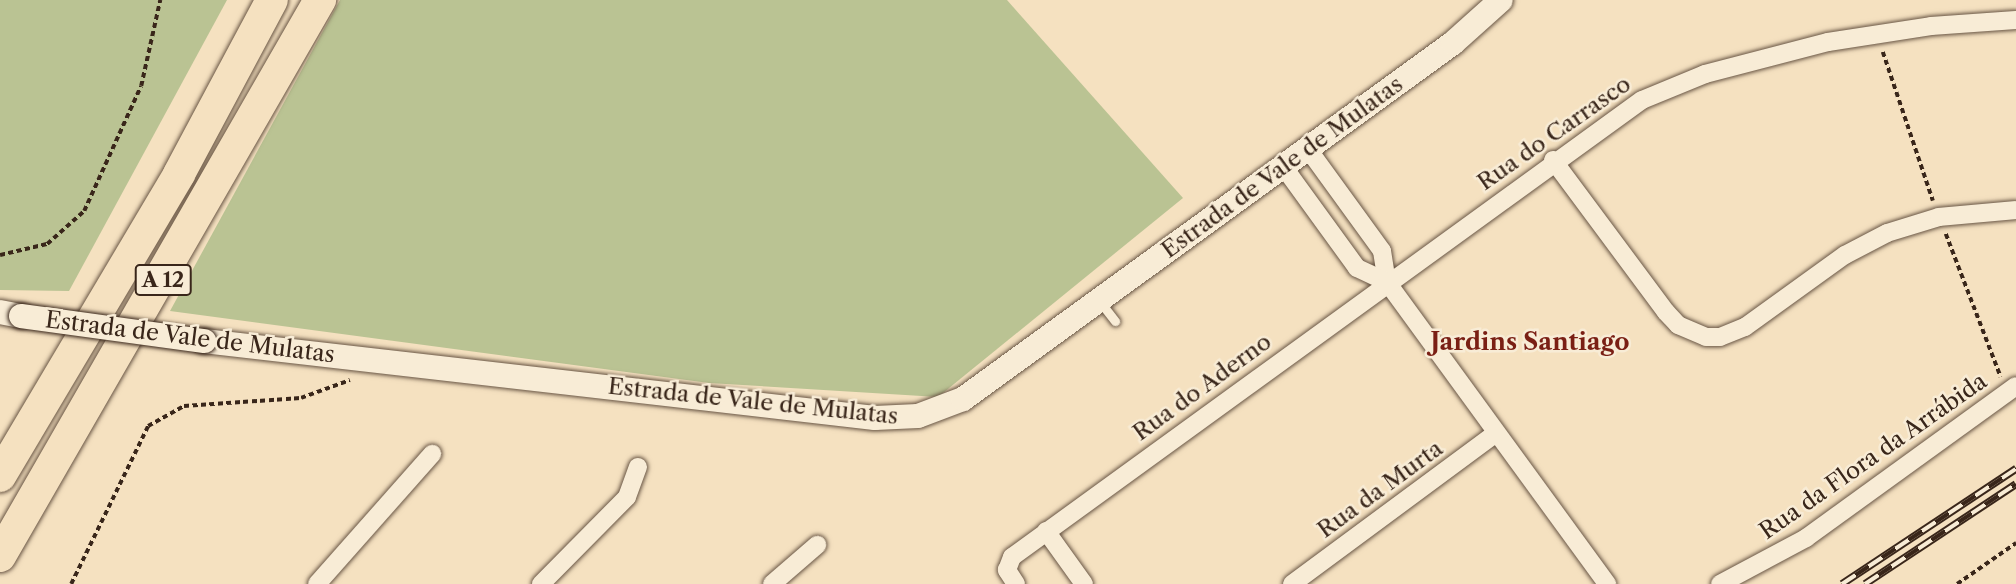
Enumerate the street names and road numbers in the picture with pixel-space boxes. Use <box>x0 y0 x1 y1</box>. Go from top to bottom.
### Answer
street label: Estrada de Vale de Mulatas <box>1156 70 1408 264</box>
street label: Rua do Carrasco <box>1472 70 1636 196</box>
road number: A 12 <box>133 262 193 298</box>
street label: Estrada de Vale de Mulatas <box>43 305 337 369</box>
street label: Rua do Aderno <box>1127 327 1277 447</box>
street label: Rua da Flora da Arrábida <box>1753 366 1993 546</box>
street label: Estrada de Vale de Mulatas <box>606 372 900 430</box>
street label: Rua da Murta <box>1312 434 1448 544</box>

